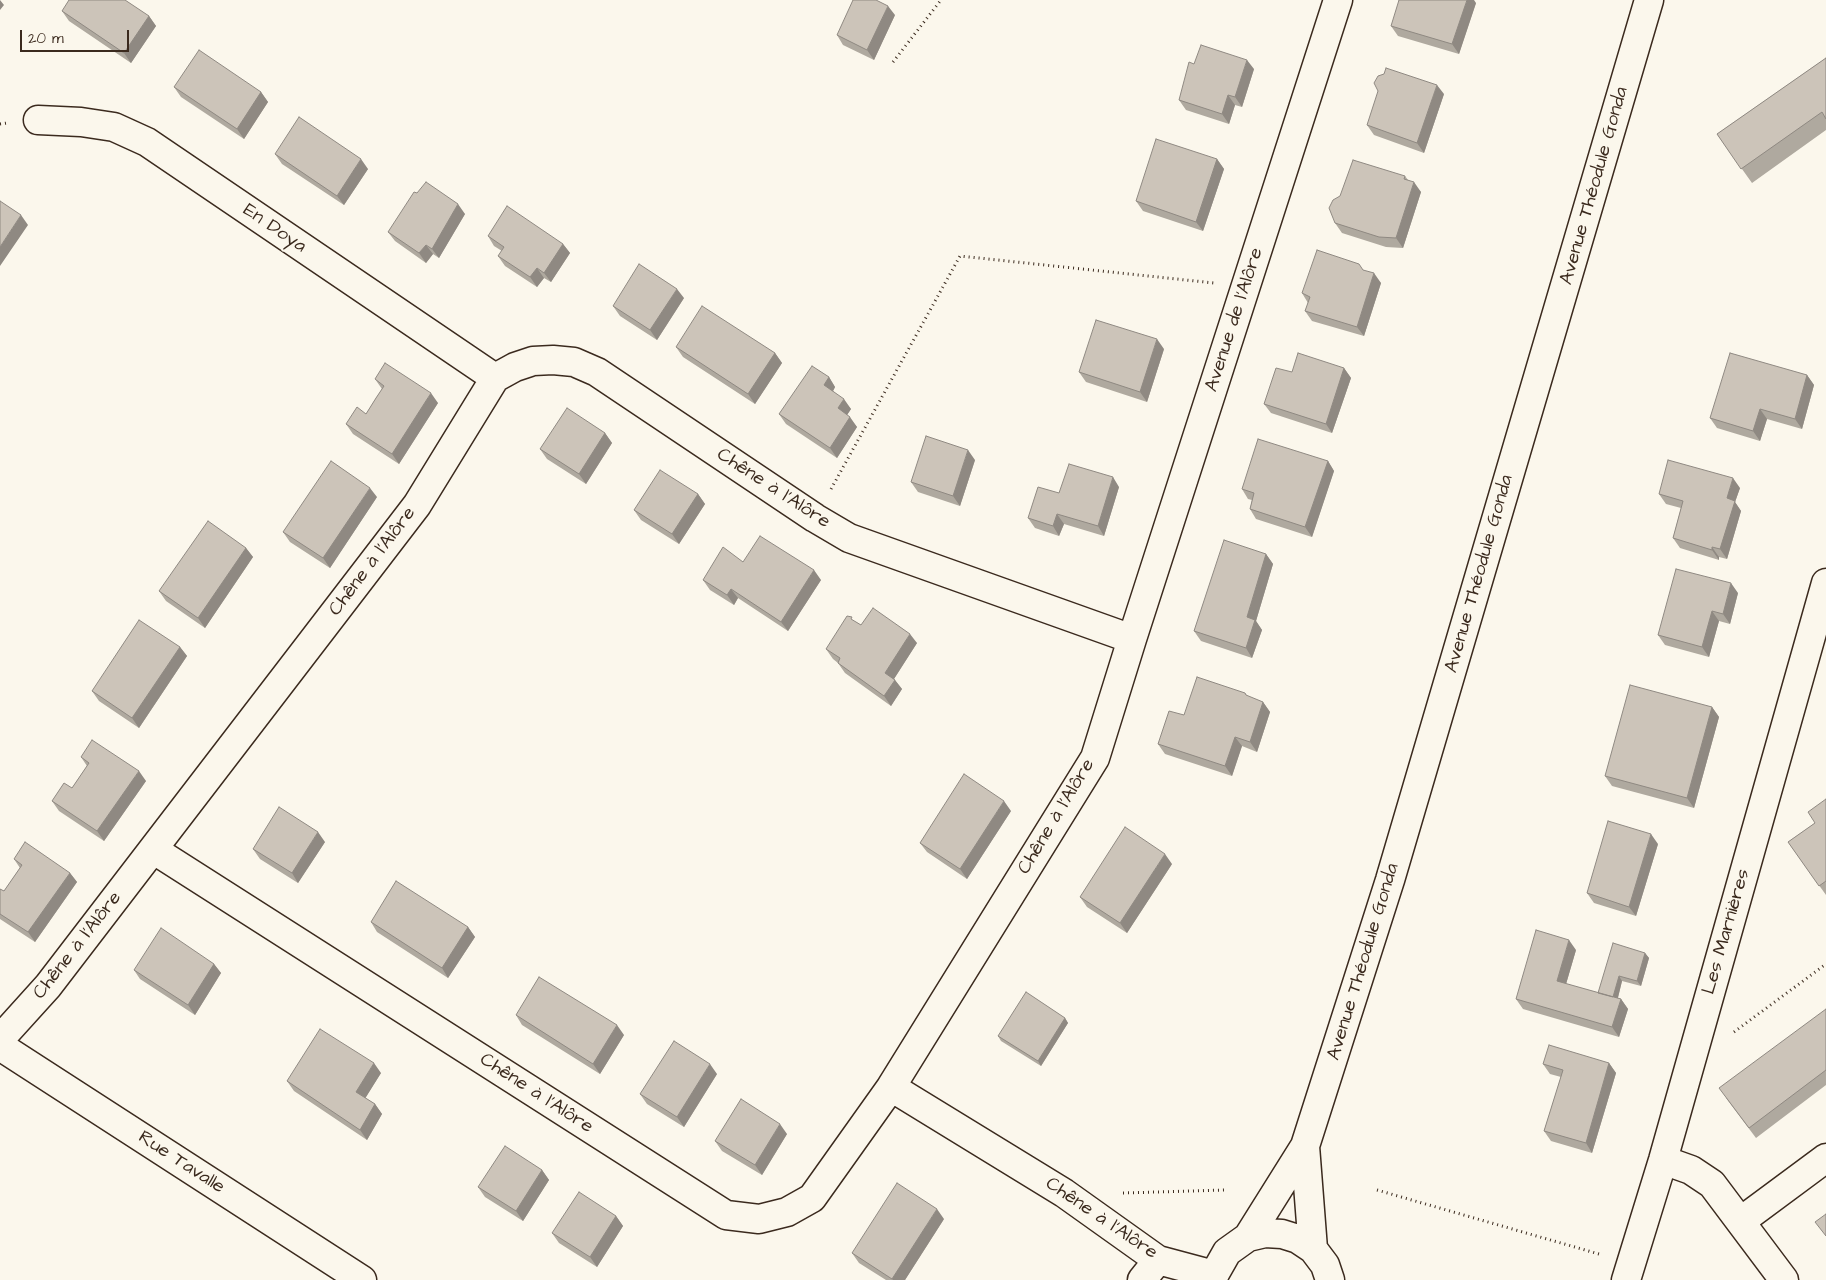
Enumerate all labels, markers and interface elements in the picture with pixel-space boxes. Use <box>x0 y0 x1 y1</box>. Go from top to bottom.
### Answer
scale bar <box>22 20 131 52</box>
text: 20 m <box>28 28 64 49</box>
street label: Avenue Théodule Gonda <box>1556 85 1634 287</box>
street label: En Doya <box>238 200 310 258</box>
street label: Avenue de l'Alôre <box>1201 245 1269 395</box>
street label: Chêne à l'Alôre <box>712 444 834 534</box>
street label: Avenue Théodule Gonda <box>1441 473 1519 675</box>
street label: Chêne à l'Alôre <box>325 503 421 621</box>
street label: Chêne à l'Alôre <box>1014 755 1100 879</box>
street label: Avenue Théodule Gonda <box>1323 861 1405 1063</box>
street label: Les Marnières <box>1698 867 1756 997</box>
street label: Chêne à l'Alôre <box>29 888 127 1004</box>
street label: Chêne à l'Alôre <box>475 1049 597 1139</box>
street label: Rue Tavalle <box>134 1127 228 1199</box>
street label: Chêne à l'Alôre <box>1041 1173 1161 1265</box>

